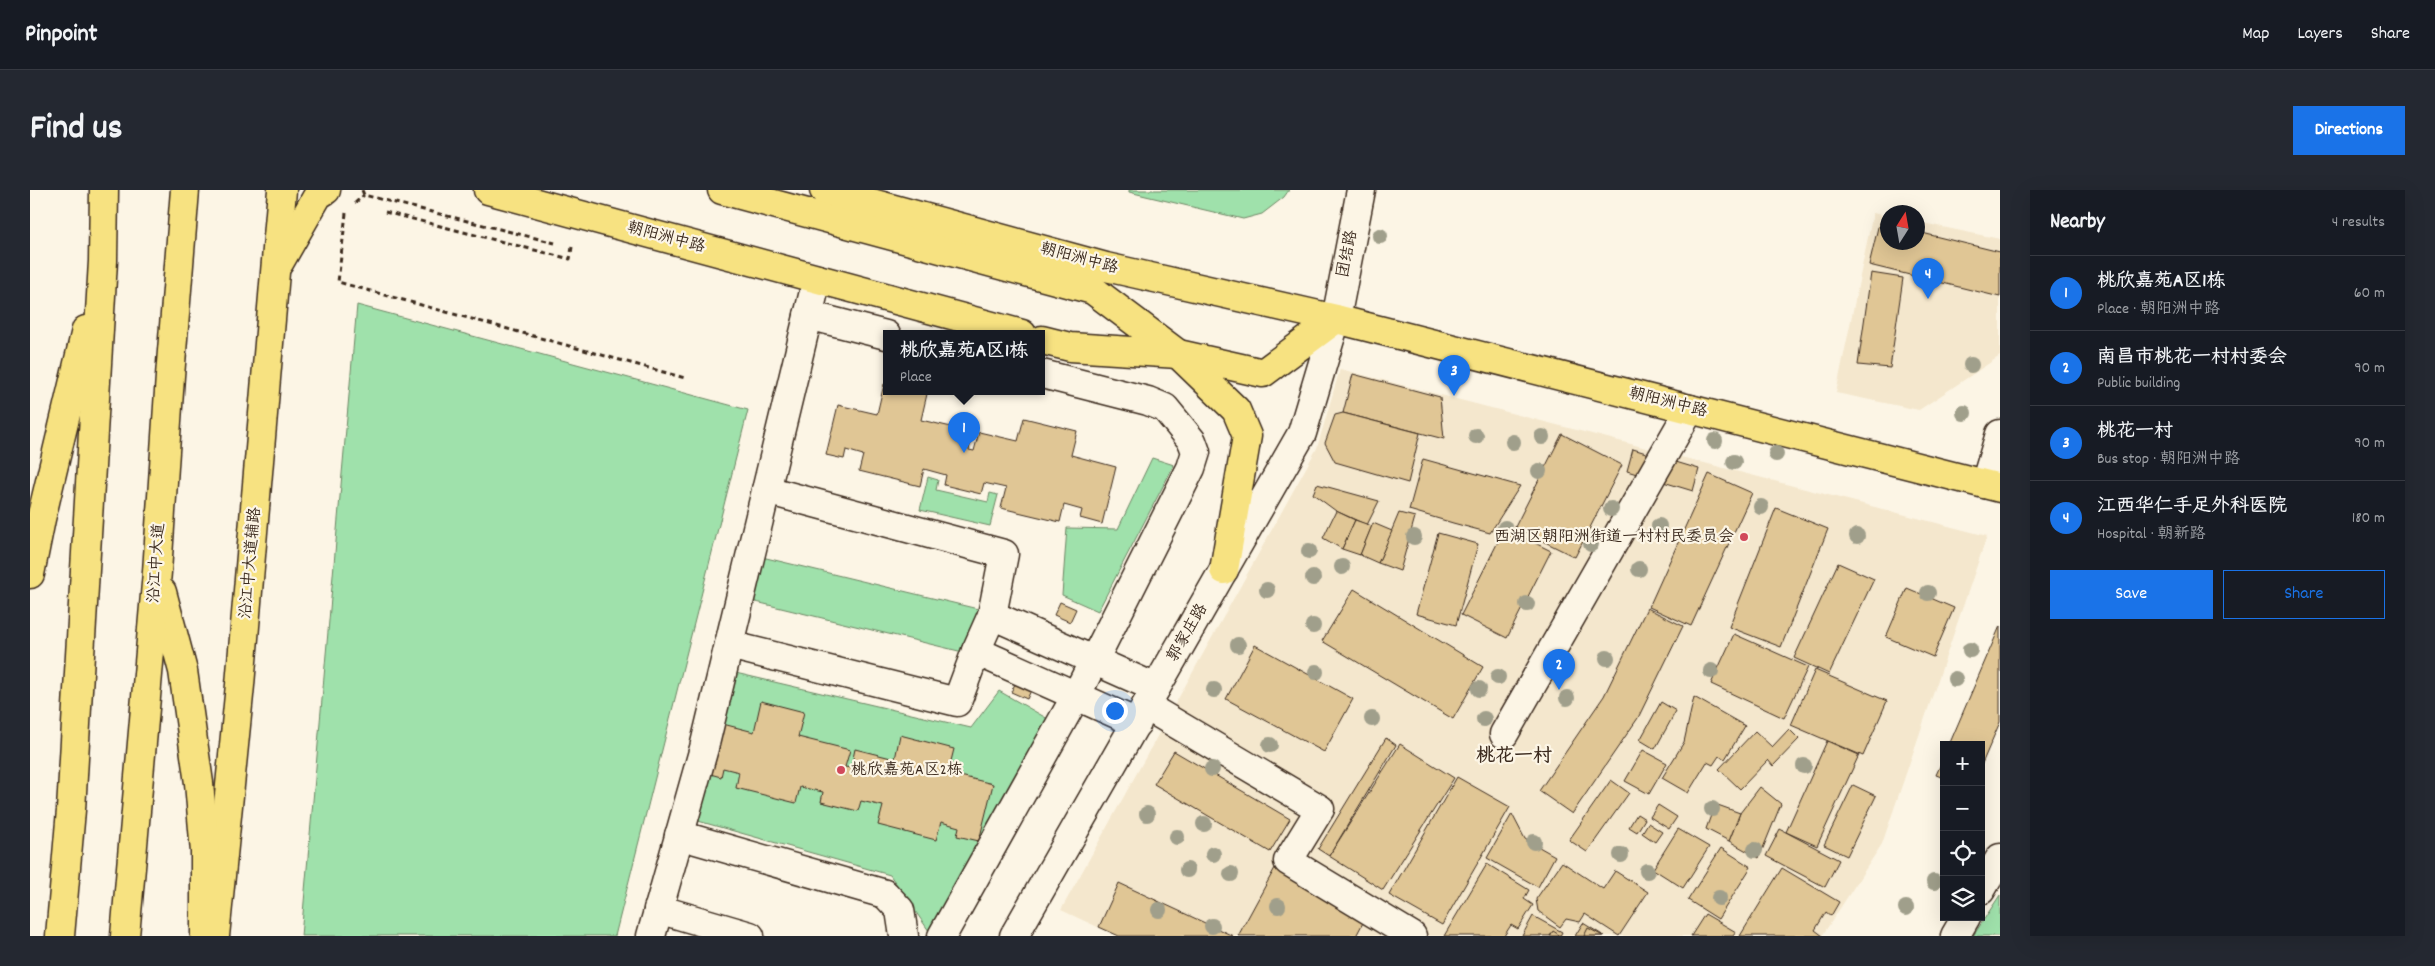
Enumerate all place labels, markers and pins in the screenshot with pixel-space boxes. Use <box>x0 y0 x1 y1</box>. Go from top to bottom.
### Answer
pin: 4 <box>1912 258 1944 299</box>
pin: 3 <box>1438 355 1470 396</box>
pin: 1 <box>948 412 980 453</box>
place label: 西湖区朝阳洲街道一村村民委员会 <box>1494 526 1734 549</box>
marker: 西湖区朝阳洲街道一村村民委员会 <box>1738 531 1750 543</box>
pin: 2 <box>1543 649 1575 690</box>
place label: 桃欣嘉苑A区2栋 <box>851 759 963 782</box>
marker: 桃欣嘉苑A区2栋 <box>835 764 847 776</box>

